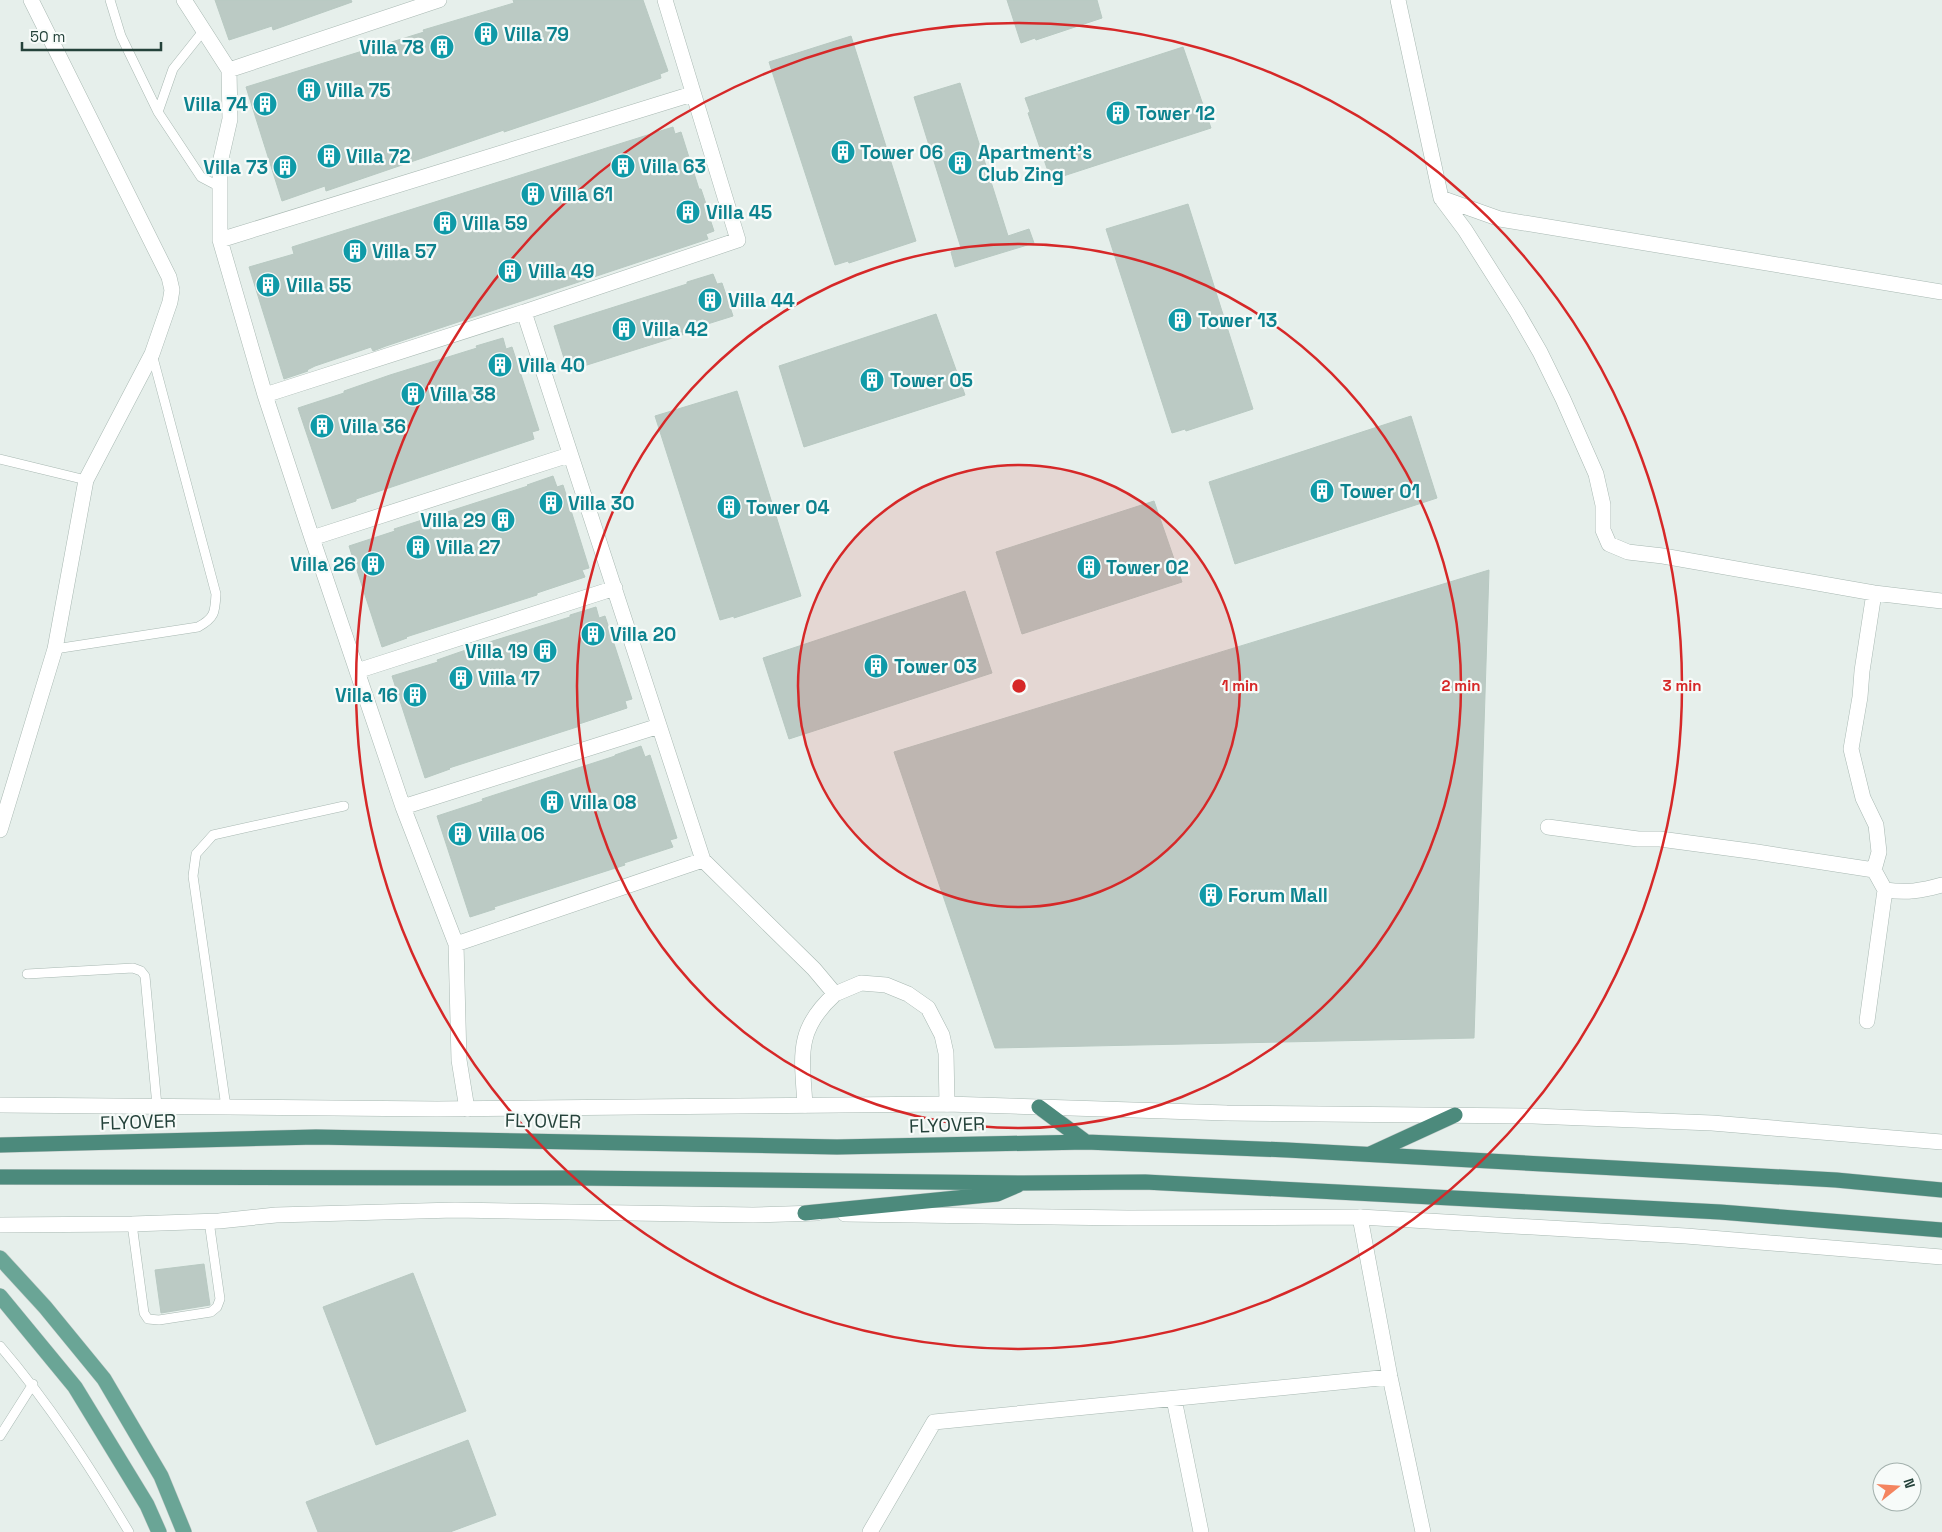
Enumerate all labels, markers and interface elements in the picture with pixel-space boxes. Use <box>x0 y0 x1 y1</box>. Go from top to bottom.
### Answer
scale bar <box>22 20 161 52</box>
building icon: Villa 79 <box>473 21 499 47</box>
place label: Villa 79 <box>504 22 569 47</box>
text: 50 m <box>30 27 65 46</box>
building icon: Villa 78 <box>429 34 455 60</box>
place label: Villa 78 <box>359 35 424 60</box>
building icon: Villa 75 <box>296 77 322 103</box>
place label: Villa 75 <box>326 78 391 103</box>
building icon: Villa 74 <box>252 91 278 117</box>
place label: Villa 74 <box>184 92 248 117</box>
building icon: Tower 12 <box>1105 100 1131 126</box>
place label: Tower 12 <box>1136 101 1215 126</box>
building icon: Tower 06 <box>830 139 856 165</box>
place label: Tower 06 <box>860 140 943 165</box>
place label: Apartment's Club Zing <box>978 140 1092 187</box>
building icon: Villa 72 <box>316 143 342 169</box>
place label: Villa 72 <box>346 144 410 169</box>
building icon: Apartment's Club Zing <box>947 150 973 176</box>
building icon: Villa 63 <box>610 153 636 179</box>
building icon: Villa 73 <box>272 154 298 180</box>
place label: Villa 63 <box>640 154 706 179</box>
place label: Villa 73 <box>203 155 268 180</box>
building icon: Villa 61 <box>520 181 546 207</box>
place label: Villa 61 <box>550 182 613 207</box>
building icon: Villa 45 <box>675 199 701 225</box>
place label: Villa 45 <box>706 200 772 225</box>
building icon: Villa 59 <box>432 210 458 236</box>
place label: Villa 59 <box>462 211 528 236</box>
building icon: Villa 57 <box>342 238 368 264</box>
place label: Villa 57 <box>372 239 437 264</box>
building icon: Villa 49 <box>497 258 523 284</box>
place label: Villa 49 <box>528 259 595 284</box>
building icon: Villa 55 <box>255 272 281 298</box>
place label: Villa 55 <box>286 273 352 298</box>
building icon: Villa 44 <box>697 287 723 313</box>
place label: Villa 44 <box>728 288 795 313</box>
building icon: Tower 13 <box>1167 307 1193 333</box>
place label: Tower 13 <box>1198 308 1277 333</box>
building icon: Villa 42 <box>611 316 637 342</box>
place label: Villa 42 <box>642 317 708 342</box>
building icon: Villa 40 <box>487 352 513 378</box>
place label: Villa 40 <box>518 353 585 378</box>
building icon: Tower 05 <box>859 367 885 393</box>
place label: Tower 05 <box>890 368 973 393</box>
building icon: Villa 38 <box>400 381 426 407</box>
place label: Villa 38 <box>430 382 496 407</box>
building icon: Villa 36 <box>309 413 335 439</box>
place label: Villa 36 <box>340 414 406 439</box>
building icon: Tower 01 <box>1309 478 1335 504</box>
place label: Tower 01 <box>1340 479 1420 504</box>
building icon: Villa 30 <box>538 490 564 516</box>
place label: Villa 30 <box>568 491 635 516</box>
building icon: Tower 04 <box>716 494 742 520</box>
place label: Tower 04 <box>746 495 830 520</box>
building icon: Villa 29 <box>490 507 516 533</box>
place label: Villa 29 <box>420 508 486 533</box>
building icon: Villa 27 <box>405 534 431 560</box>
place label: Villa 27 <box>436 535 501 560</box>
building icon: Villa 26 <box>360 551 386 577</box>
place label: Villa 26 <box>290 552 356 577</box>
building icon: Tower 02 <box>1076 554 1102 580</box>
place label: Tower 02 <box>1106 555 1189 580</box>
building icon: Villa 20 <box>580 621 606 647</box>
place label: Villa 20 <box>610 622 676 647</box>
building icon: Villa 19 <box>532 638 558 664</box>
place label: Villa 19 <box>465 639 528 664</box>
building icon: Tower 03 <box>863 653 889 679</box>
place label: Tower 03 <box>894 654 977 679</box>
building icon: Villa 17 <box>448 665 474 691</box>
place label: Villa 17 <box>478 666 540 691</box>
text: 1 min <box>1222 676 1258 695</box>
text: 2 min <box>1442 676 1480 695</box>
text: 3 min <box>1663 676 1701 695</box>
centre of rings <box>1010 677 1028 695</box>
building icon: Villa 16 <box>402 682 428 708</box>
place label: Villa 16 <box>335 683 398 708</box>
building icon: Villa 08 <box>539 789 565 815</box>
place label: Villa 08 <box>570 790 636 815</box>
building icon: Villa 06 <box>447 821 473 847</box>
place label: Villa 06 <box>478 822 545 847</box>
building icon: Forum Mall <box>1198 882 1224 908</box>
place label: Forum Mall <box>1228 883 1328 908</box>
street label: FLYOVER <box>99 1108 177 1136</box>
street label: FLYOVER <box>505 1108 581 1134</box>
street label: FLYOVER <box>908 1111 986 1139</box>
north arrow <box>1872 1462 1922 1512</box>
text: N <box>1899 1476 1919 1490</box>

